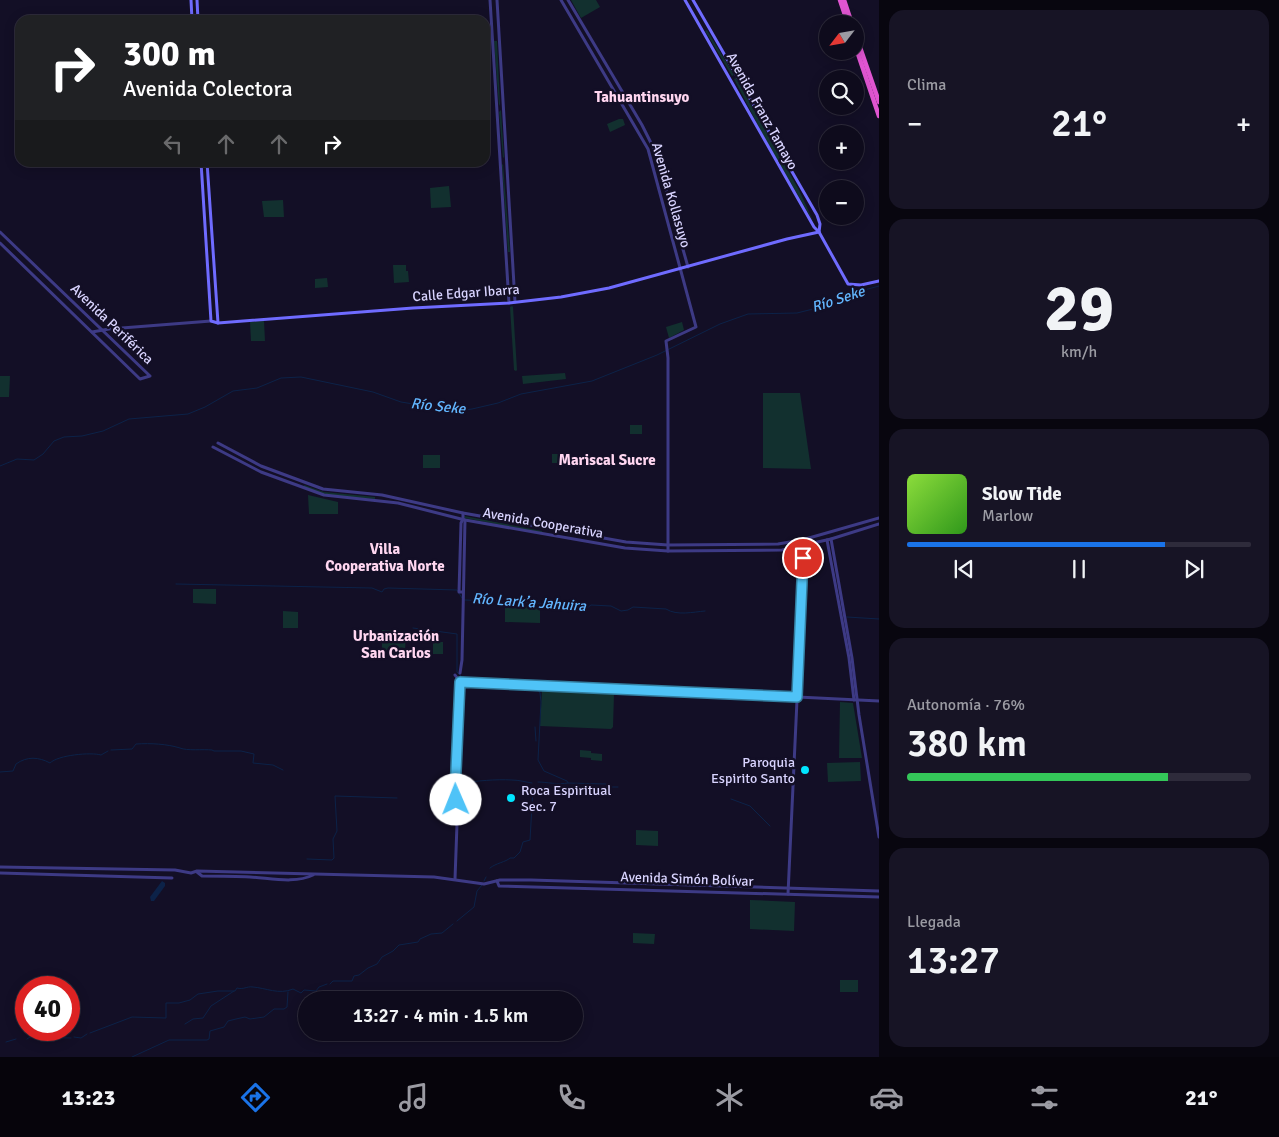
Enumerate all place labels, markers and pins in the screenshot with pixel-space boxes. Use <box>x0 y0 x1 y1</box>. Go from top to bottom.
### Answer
pin <box>782 537 824 579</box>
place label: Paroquia Espirito Santo <box>711 754 795 787</box>
marker: Paroquia Espirito Santo <box>799 764 811 776</box>
place label: Roca Espiritual Sec. 7 <box>521 782 611 815</box>
marker: Roca Espiritual Sec. 7 <box>505 792 517 804</box>

